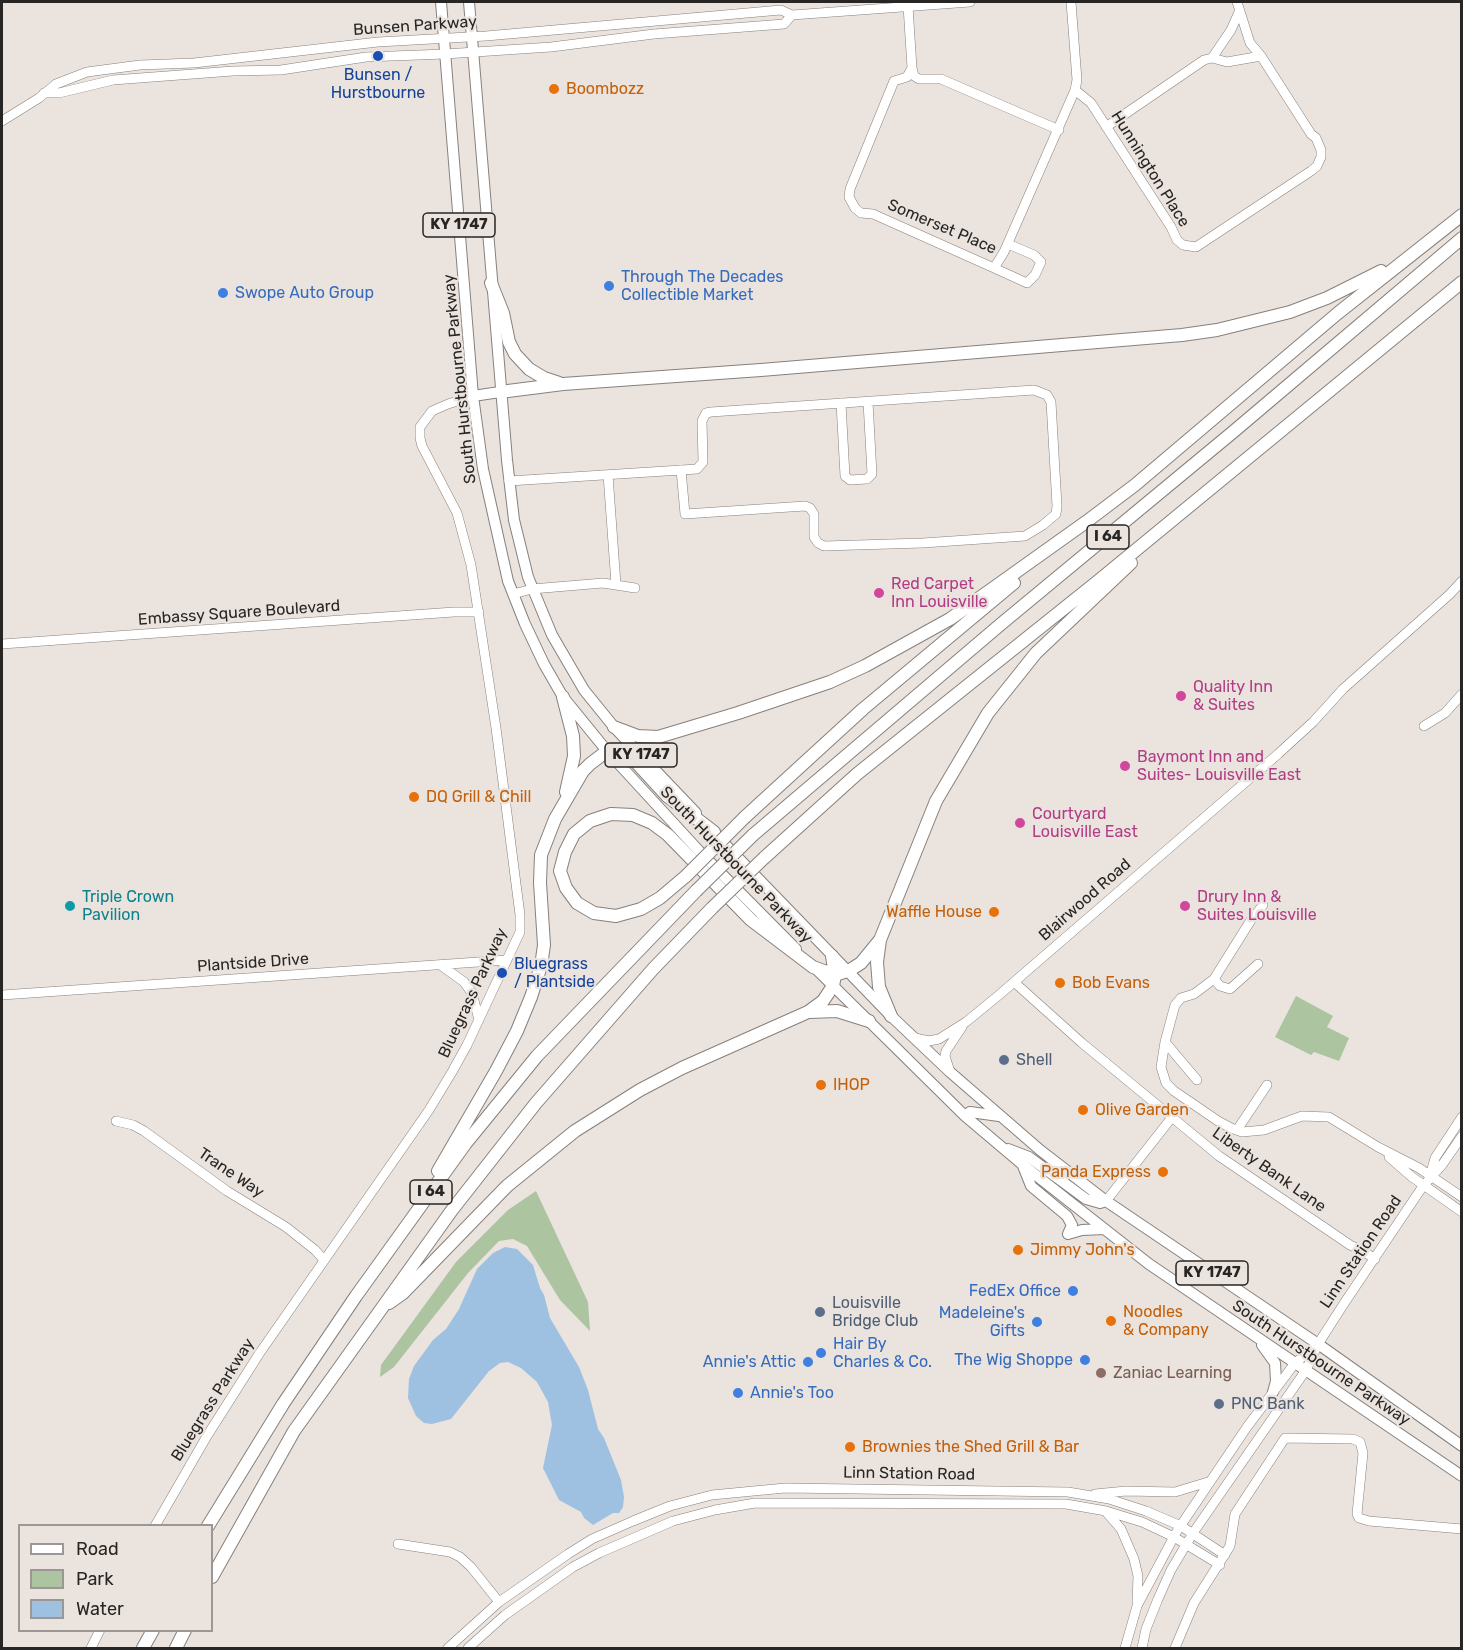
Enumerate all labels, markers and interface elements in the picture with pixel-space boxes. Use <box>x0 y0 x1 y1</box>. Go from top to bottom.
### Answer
street label: Bunsen Parkway <box>352 12 478 40</box>
marker: Bunsen / Hurstbourne <box>371 49 385 63</box>
place label: Bunsen / Hurstbourne <box>331 65 425 103</box>
place label: Boombozz <box>566 79 644 99</box>
marker: Boombozz <box>547 82 561 96</box>
street label: Hunnington Place <box>1107 107 1193 231</box>
street label: Somerset Place <box>885 195 999 259</box>
road number: KY 1747 <box>423 213 495 237</box>
place label: Through The Decades Collectible Market <box>621 267 783 305</box>
street label: South Hurstbourne Parkway <box>439 273 481 485</box>
marker: Through The Decades Collectible Market <box>602 279 616 293</box>
place label: Swope Auto Group <box>235 283 374 303</box>
marker: Swope Auto Group <box>216 286 230 300</box>
road number: I 64 <box>1087 525 1129 549</box>
place label: Red Carpet Inn Louisville <box>891 574 988 612</box>
marker: Red Carpet Inn Louisville <box>872 586 886 600</box>
street label: Embassy Square Boulevard <box>137 596 341 630</box>
place label: Quality Inn & Suites <box>1193 677 1273 715</box>
marker: Quality Inn & Suites <box>1174 689 1188 703</box>
road number: KY 1747 <box>605 743 677 767</box>
place label: Baymont Inn and Suites- Louisville East <box>1137 747 1301 785</box>
marker: Baymont Inn and Suites- Louisville East <box>1118 759 1132 773</box>
street label: South Hurstbourne Parkway <box>656 783 816 947</box>
place label: DQ Grill & Chill <box>426 787 531 807</box>
marker: DQ Grill & Chill <box>407 790 421 804</box>
place label: Courtyard Louisville East <box>1032 804 1138 842</box>
marker: Courtyard Louisville East <box>1013 816 1027 830</box>
street label: Blairwood Road <box>1035 855 1135 945</box>
place label: Triple Crown Pavilion <box>82 887 174 925</box>
place label: Drury Inn & Suites Louisville <box>1197 887 1317 925</box>
marker: Triple Crown Pavilion <box>63 899 77 913</box>
marker: Drury Inn & Suites Louisville <box>1178 899 1192 913</box>
place label: Waffle House <box>886 902 982 922</box>
marker: Waffle House <box>987 905 1001 919</box>
street label: Bluegrass Parkway <box>434 925 512 1061</box>
street label: Plantside Drive <box>197 950 309 976</box>
place label: Bluegrass / Plantside <box>514 954 595 992</box>
marker: Bluegrass / Plantside <box>495 966 509 980</box>
place label: Bob Evans <box>1072 973 1150 993</box>
marker: Bob Evans <box>1053 976 1067 990</box>
place label: Shell <box>1016 1050 1052 1070</box>
marker: Shell <box>997 1053 1011 1067</box>
place label: IHOP <box>833 1075 870 1095</box>
marker: IHOP <box>814 1078 828 1092</box>
place label: Olive Garden <box>1095 1100 1189 1120</box>
marker: Olive Garden <box>1076 1103 1090 1117</box>
street label: Liberty Bank Lane <box>1208 1124 1330 1216</box>
street label: Trane Way <box>194 1144 268 1202</box>
place label: Panda Express <box>1041 1162 1151 1182</box>
marker: Panda Express <box>1156 1165 1170 1179</box>
road number: I 64 <box>410 1180 452 1204</box>
street label: Linn Station Road <box>1316 1192 1406 1312</box>
place label: Jimmy John's <box>1030 1240 1135 1260</box>
marker: Jimmy John's <box>1011 1243 1025 1257</box>
road number: KY 1747 <box>1176 1261 1248 1285</box>
place label: FedEx Office <box>969 1281 1061 1301</box>
marker: FedEx Office <box>1066 1284 1080 1298</box>
place label: Louisville Bridge Club <box>832 1293 918 1331</box>
street label: South Hurstbourne Parkway <box>1228 1296 1414 1430</box>
place label: Noodles & Company <box>1123 1302 1209 1340</box>
place label: Madeleine's Gifts <box>939 1303 1025 1341</box>
marker: Louisville Bridge Club <box>813 1305 827 1319</box>
marker: Noodles & Company <box>1104 1314 1118 1328</box>
marker: Madeleine's Gifts <box>1030 1315 1044 1329</box>
place label: Hair By Charles & Co. <box>833 1334 932 1372</box>
street label: Bluegrass Parkway <box>167 1335 259 1465</box>
marker: Hair By Charles & Co. <box>814 1346 828 1360</box>
place label: The Wig Shoppe <box>954 1350 1073 1370</box>
place label: Annie's Attic <box>703 1352 796 1372</box>
marker: The Wig Shoppe <box>1078 1353 1092 1367</box>
marker: Annie's Attic <box>801 1355 815 1369</box>
place label: Zaniac Learning <box>1113 1363 1232 1383</box>
marker: Zaniac Learning <box>1094 1366 1108 1380</box>
place label: Annie's Too <box>750 1383 834 1403</box>
marker: Annie's Too <box>731 1386 745 1400</box>
place label: PNC Bank <box>1231 1394 1304 1414</box>
marker: PNC Bank <box>1212 1397 1226 1411</box>
place label: Brownies the Shed Grill & Bar <box>862 1437 1079 1457</box>
marker: Brownies the Shed Grill & Bar <box>843 1440 857 1454</box>
street label: Linn Station Road <box>843 1463 975 1485</box>
legend <box>18 1524 213 1632</box>
text: Road <box>76 1538 119 1560</box>
text: Park <box>76 1568 113 1590</box>
text: Water <box>76 1598 124 1620</box>

